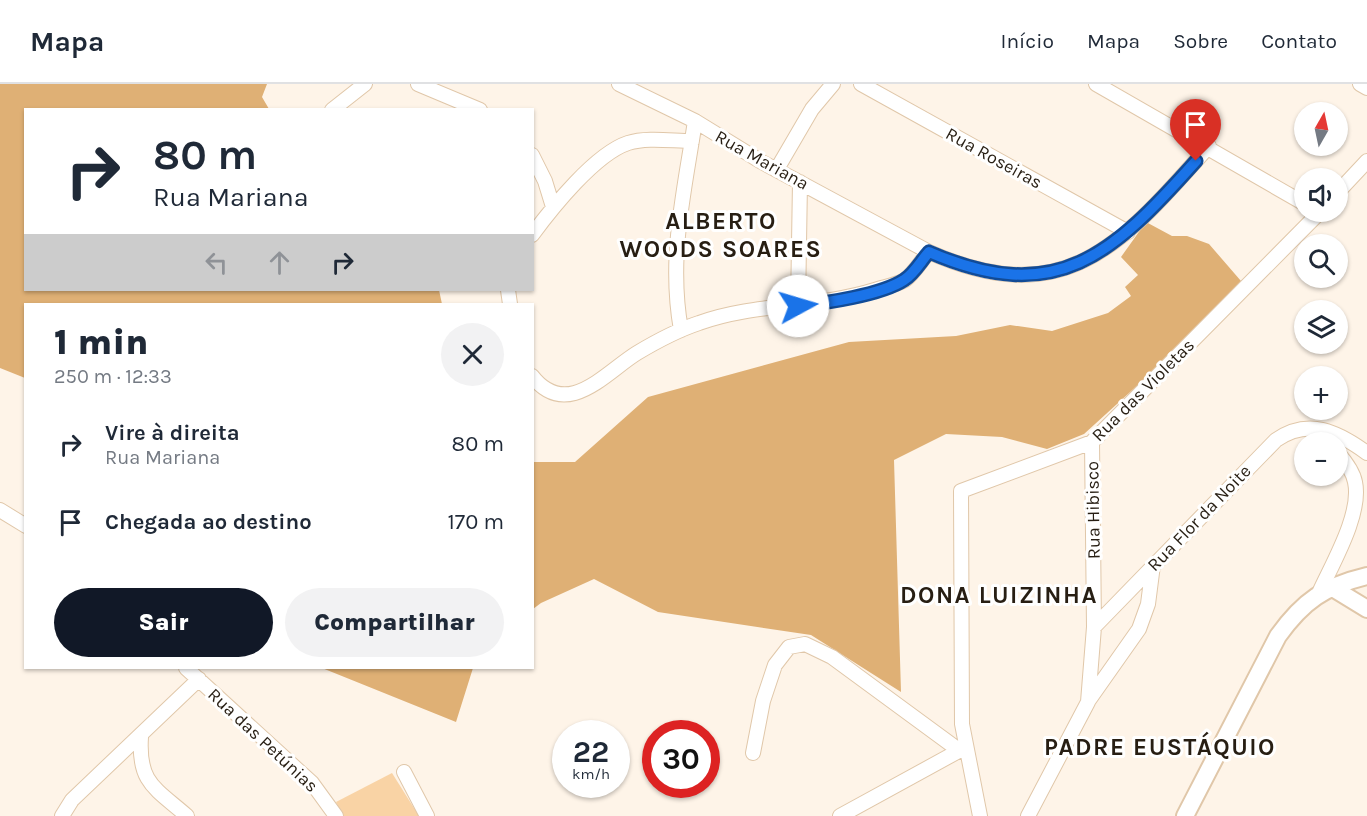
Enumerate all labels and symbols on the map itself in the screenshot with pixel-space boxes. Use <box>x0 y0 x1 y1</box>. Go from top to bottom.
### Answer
pin <box>1170 99 1221 161</box>
north arrow <box>1294 102 1348 156</box>
street label: Rua Roseiras <box>942 122 1046 194</box>
street label: Rua Mariana <box>711 125 813 195</box>
district label: ALBERTO WOODS SOARES <box>620 207 822 263</box>
position arrow <box>766 274 830 338</box>
street label: Rua das Violetas <box>1087 334 1199 446</box>
street label: Rua Flor da Noite <box>1143 460 1255 576</box>
street label: Rua Hibisco <box>1081 461 1105 559</box>
district label: DONA LUIZINHA <box>900 581 1098 609</box>
street label: Rua das Petúnias <box>203 683 323 797</box>
speed limit sign: 30 <box>642 720 720 798</box>
district label: PADRE EUSTÁQUIO <box>1044 731 1276 761</box>

